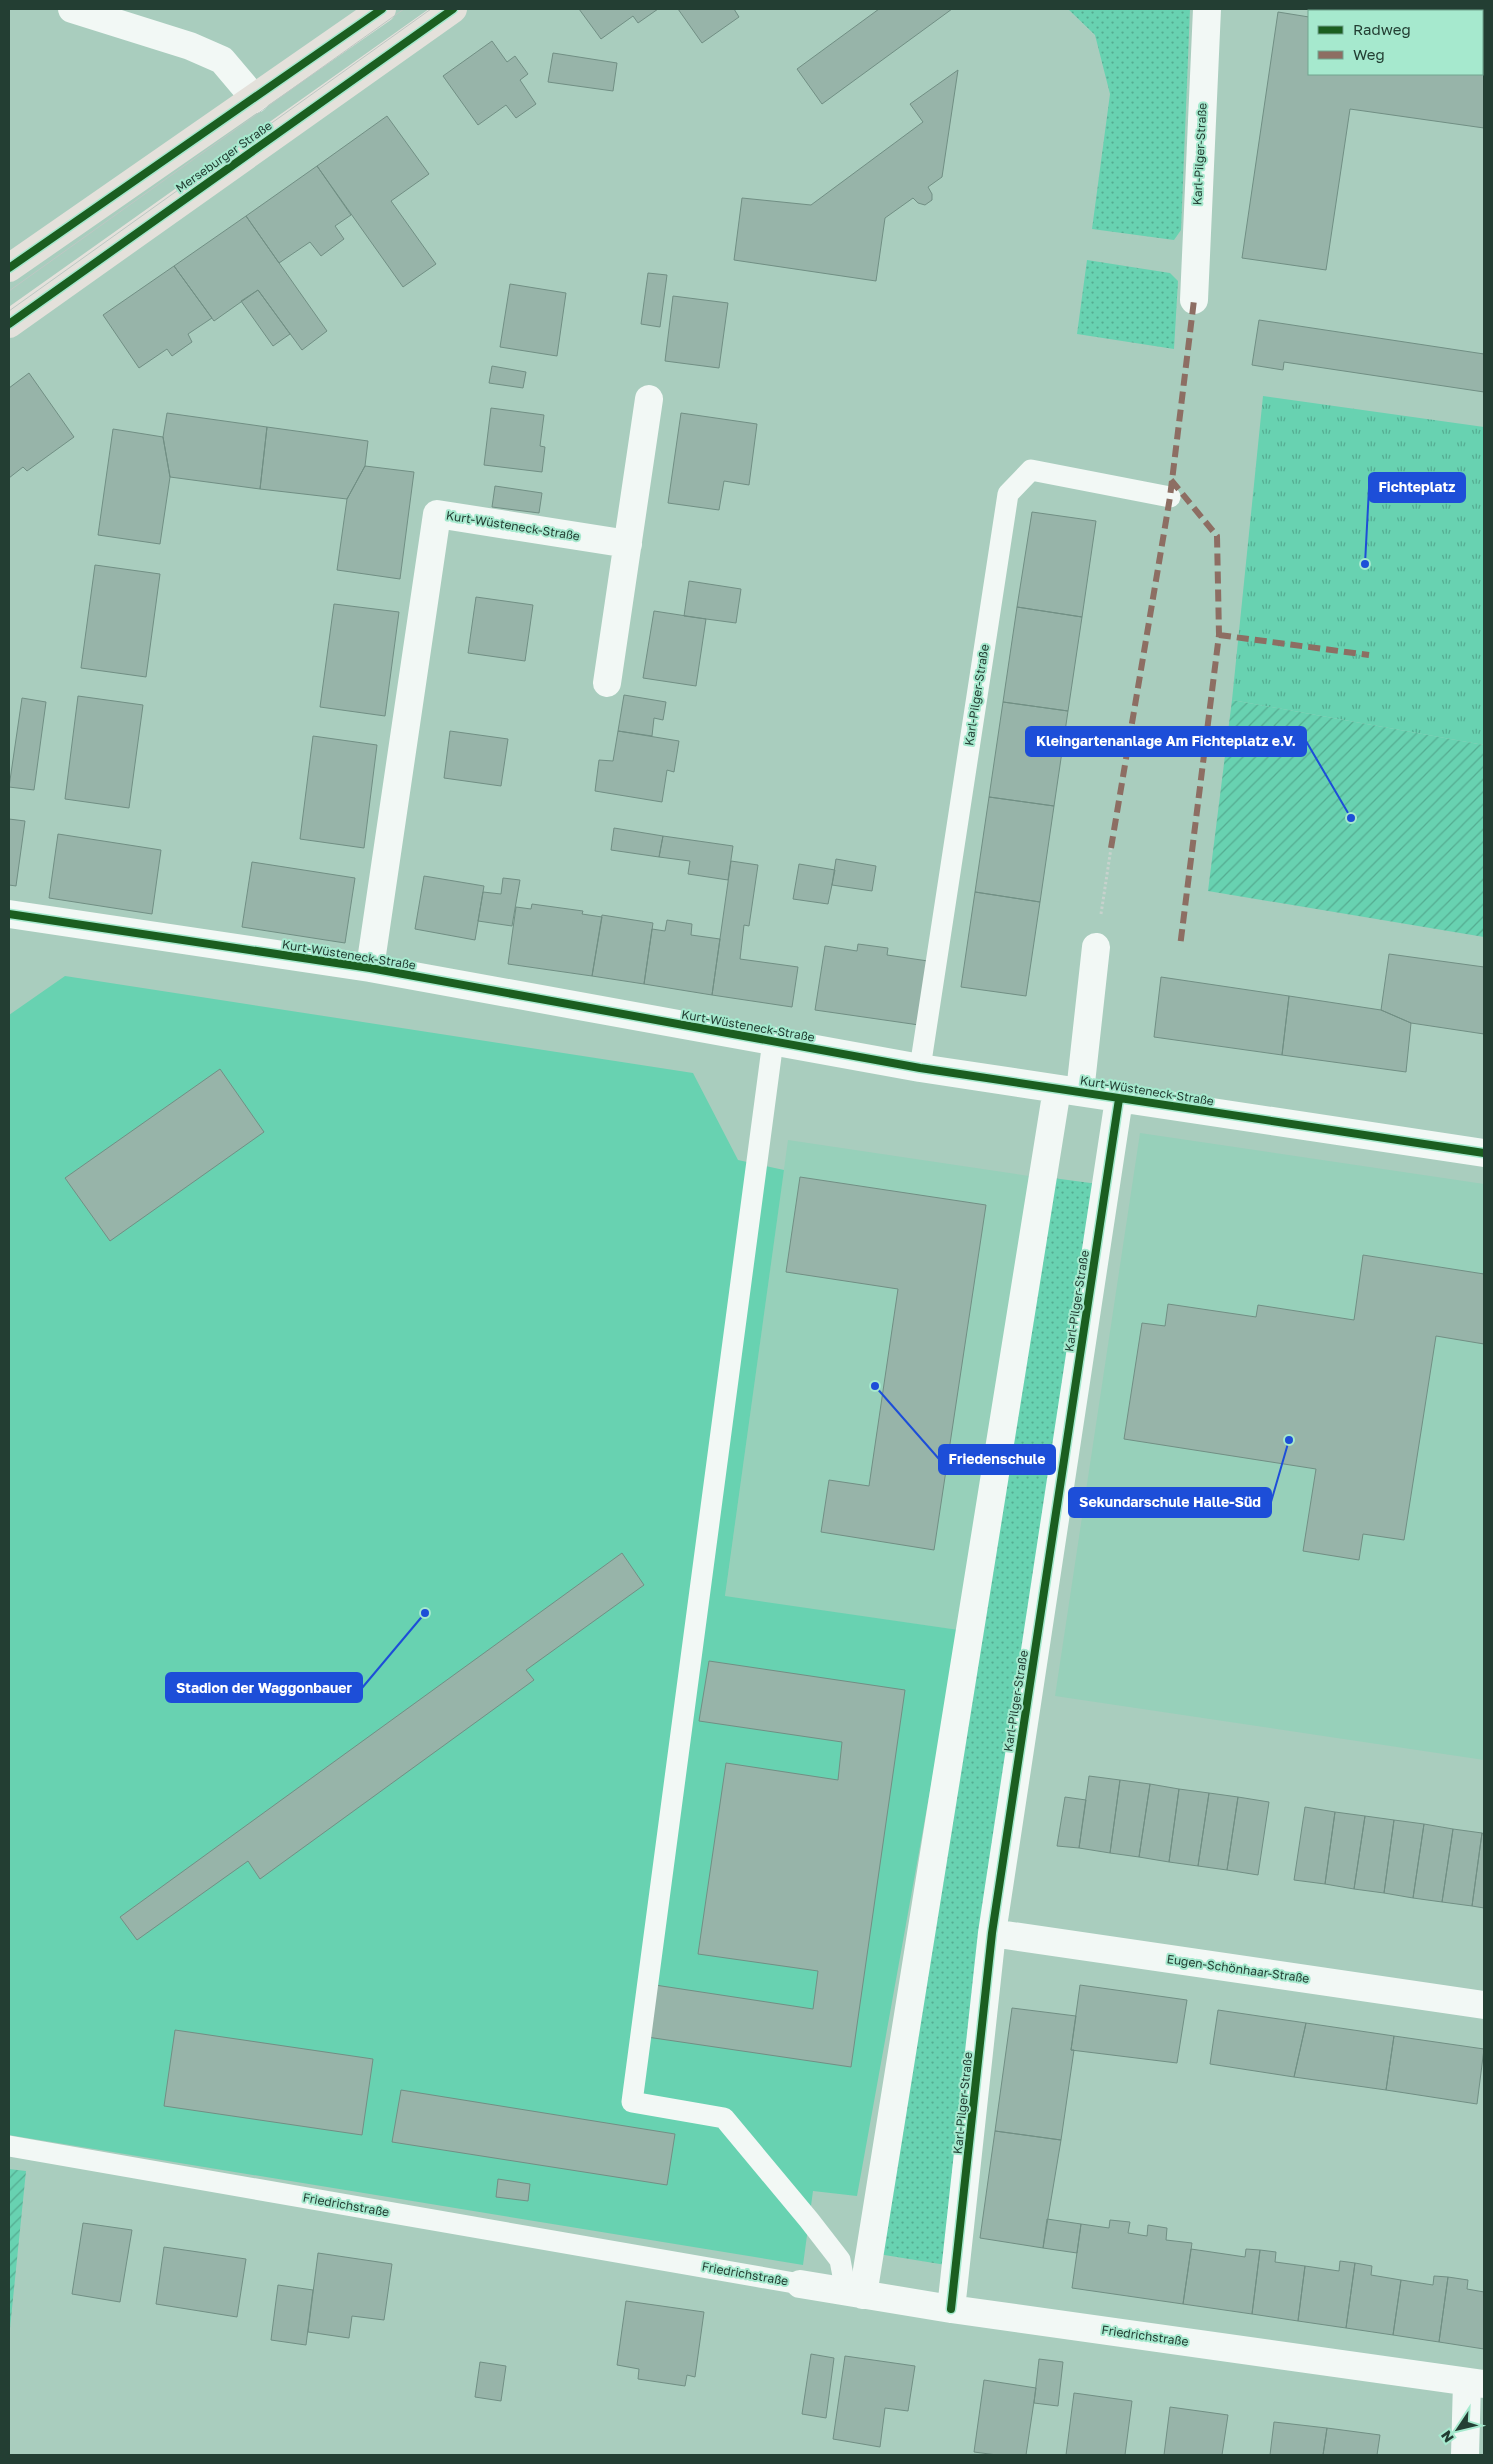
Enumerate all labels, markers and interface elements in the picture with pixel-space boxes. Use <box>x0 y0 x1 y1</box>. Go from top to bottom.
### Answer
legend <box>1308 10 1483 75</box>
text: Radweg <box>1353 20 1411 38</box>
text: Weg <box>1353 45 1385 63</box>
street label: Karl-Pilger-Straße <box>1189 102 1210 206</box>
street label: Merseburger Straße <box>173 118 275 195</box>
callout: Fichteplatz <box>1369 473 1465 502</box>
text: Fichteplatz <box>1379 478 1455 495</box>
street label: Kurt-Wüsteneck-Straße <box>445 508 581 543</box>
street label: Karl-Pilger-Straße <box>961 643 992 747</box>
callout: Kleingartenanlage Am Fichteplatz e.V. <box>1026 727 1306 756</box>
text: Kleingartenanlage Am Fichteplatz e.V. <box>1036 732 1296 749</box>
street label: Kurt-Wüsteneck-Straße <box>281 937 417 972</box>
street label: Kurt-Wüsteneck-Straße <box>680 1006 816 1045</box>
street label: Kurt-Wüsteneck-Straße <box>1079 1073 1215 1108</box>
street label: Karl-Pilger-Straße <box>1061 1249 1092 1353</box>
callout: Friedenschule <box>939 1445 1055 1474</box>
text: Friedenschule <box>949 1450 1045 1467</box>
callout: Sekundarschule Halle-Süd <box>1069 1488 1271 1517</box>
text: Sekundarschule Halle-Süd <box>1079 1493 1261 1510</box>
street label: Karl-Pilger-Straße <box>1000 1649 1031 1753</box>
callout: Stadion der Waggonbauer <box>166 1673 362 1702</box>
text: Stadion der Waggonbauer <box>176 1679 352 1696</box>
street label: Eugen-Schönhaar-Straße <box>1166 1951 1310 1986</box>
street label: Karl-Pilger-Straße <box>950 2051 975 2155</box>
street label: Friedrichstraße <box>302 2190 391 2220</box>
street label: Friedrichstraße <box>701 2259 790 2289</box>
street label: Friedrichstraße <box>1101 2322 1190 2349</box>
north arrow <box>1433 2404 1483 2454</box>
text: N <box>1437 2428 1457 2446</box>

